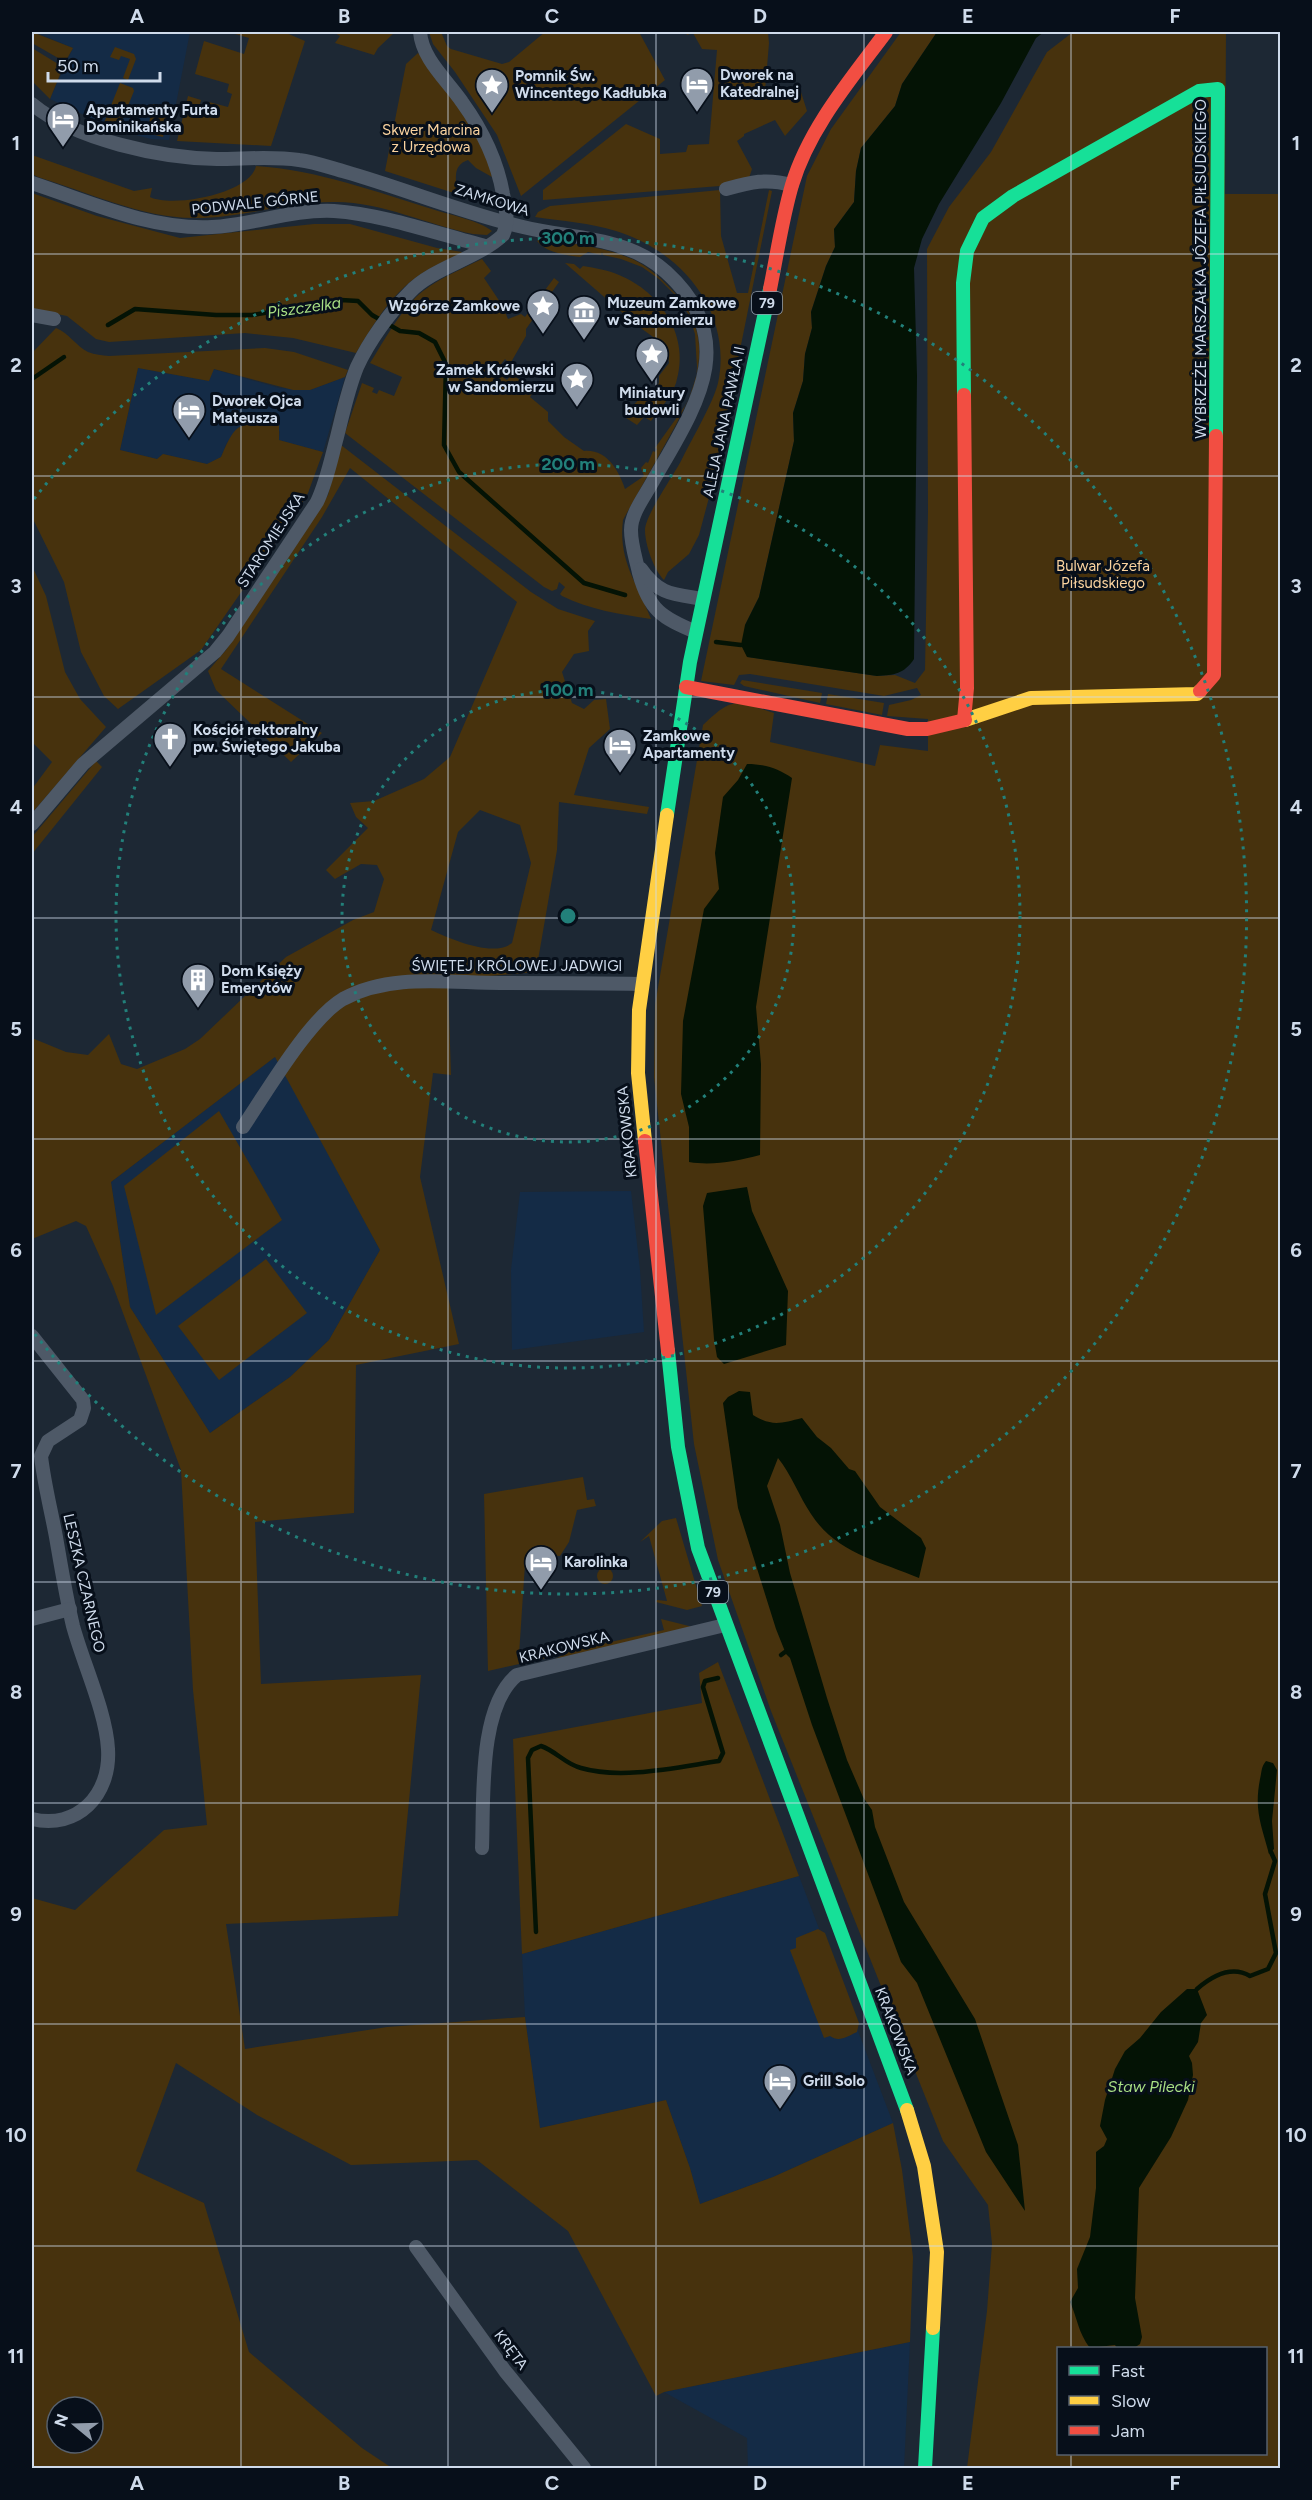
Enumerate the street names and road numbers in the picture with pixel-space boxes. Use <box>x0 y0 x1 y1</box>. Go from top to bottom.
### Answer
street label: WYBRZEŻE MARSZAŁKA JÓZEFA PIŁSUDSKIEGO <box>1192 99 1210 439</box>
street label: ZAMKOWA <box>452 180 532 220</box>
street label: PODWALE GÓRNE <box>190 187 320 219</box>
road number: 79 <box>752 292 782 314</box>
street label: ALEJA JANA PAWŁA II <box>699 345 749 499</box>
street label: STAROMIEJSKA <box>234 489 308 591</box>
street label: ŚWIĘTEJ KRÓLOWEJ JADWIGI <box>412 957 622 975</box>
street label: KRAKOWSKA <box>613 1085 641 1179</box>
street label: LESZKA CZARNEGO <box>59 1512 109 1654</box>
road number: 79 <box>698 1581 728 1603</box>
street label: KRAKOWSKA <box>517 1627 611 1667</box>
street label: KRAKOWSKA <box>871 1985 921 2077</box>
street label: KRĘTA <box>490 2327 532 2373</box>

